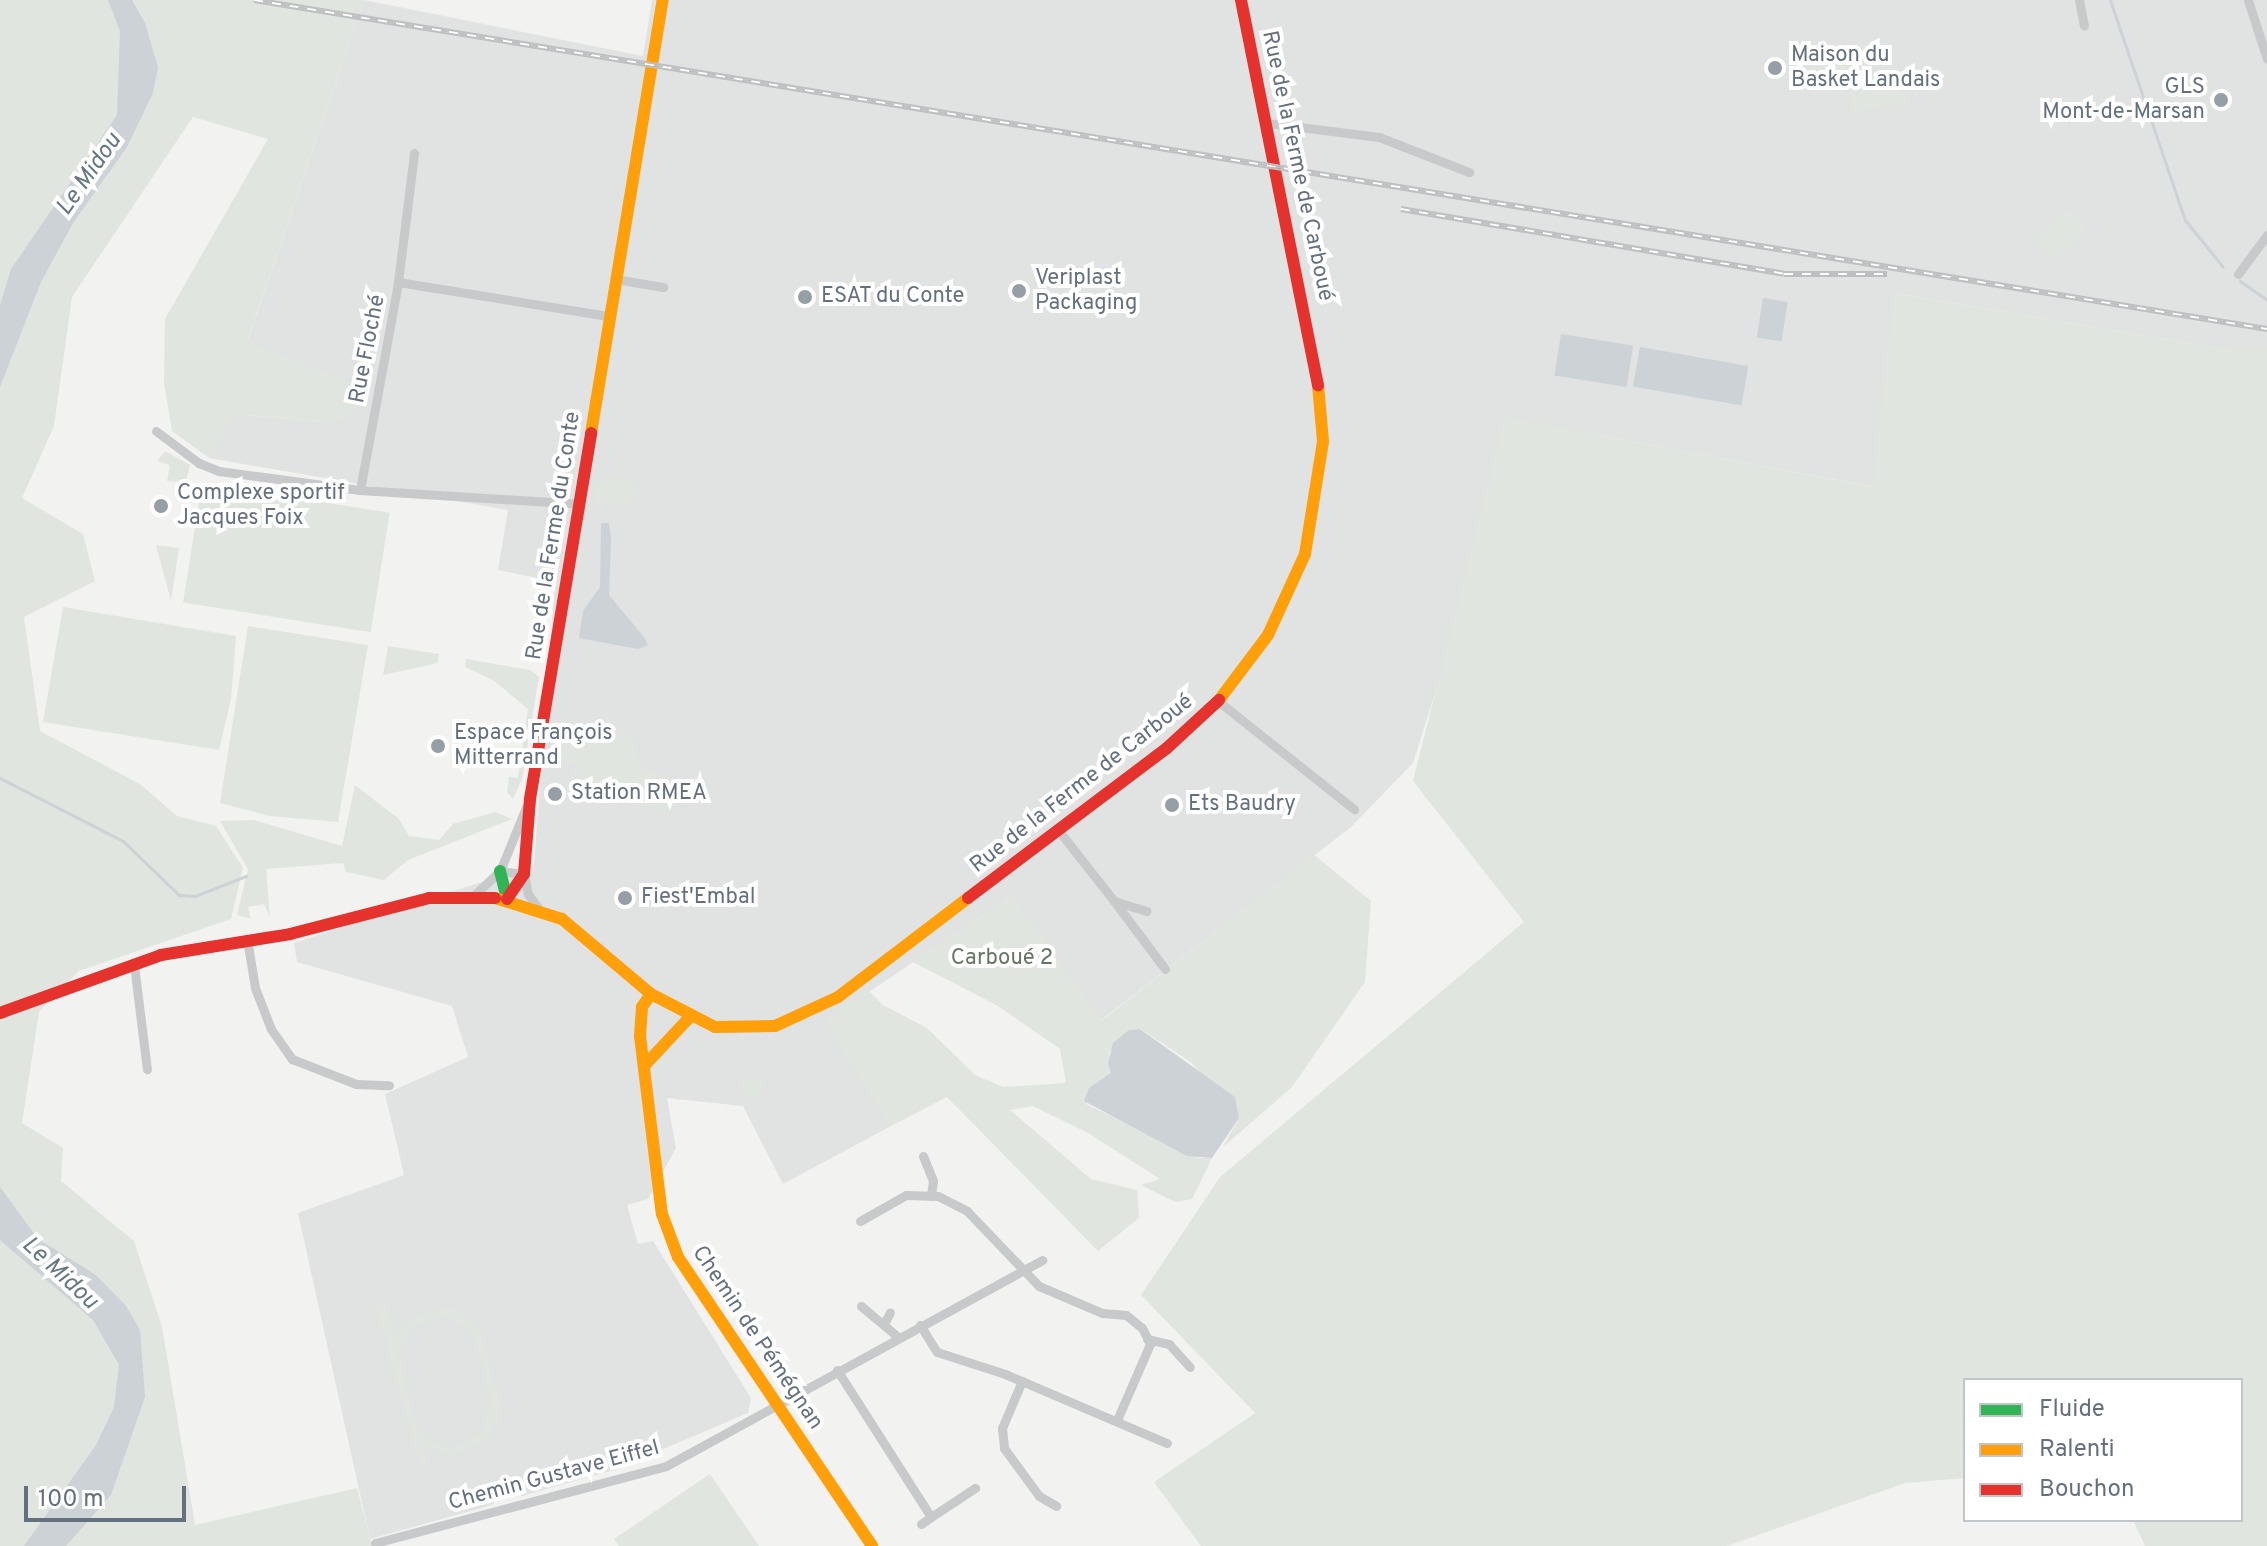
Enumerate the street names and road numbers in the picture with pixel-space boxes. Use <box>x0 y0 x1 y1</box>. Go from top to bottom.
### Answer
street label: Rue de la Ferme de Carboué <box>1255 28 1339 304</box>
street label: Rue Floché <box>345 293 391 405</box>
street label: Rue de la Ferme du Conte <box>521 410 587 662</box>
street label: Rue de la Ferme de Carboué <box>965 689 1199 879</box>
street label: Chemin de Pémégnan <box>686 1241 828 1435</box>
street label: Chemin Gustave Eiffel <box>446 1435 662 1517</box>

